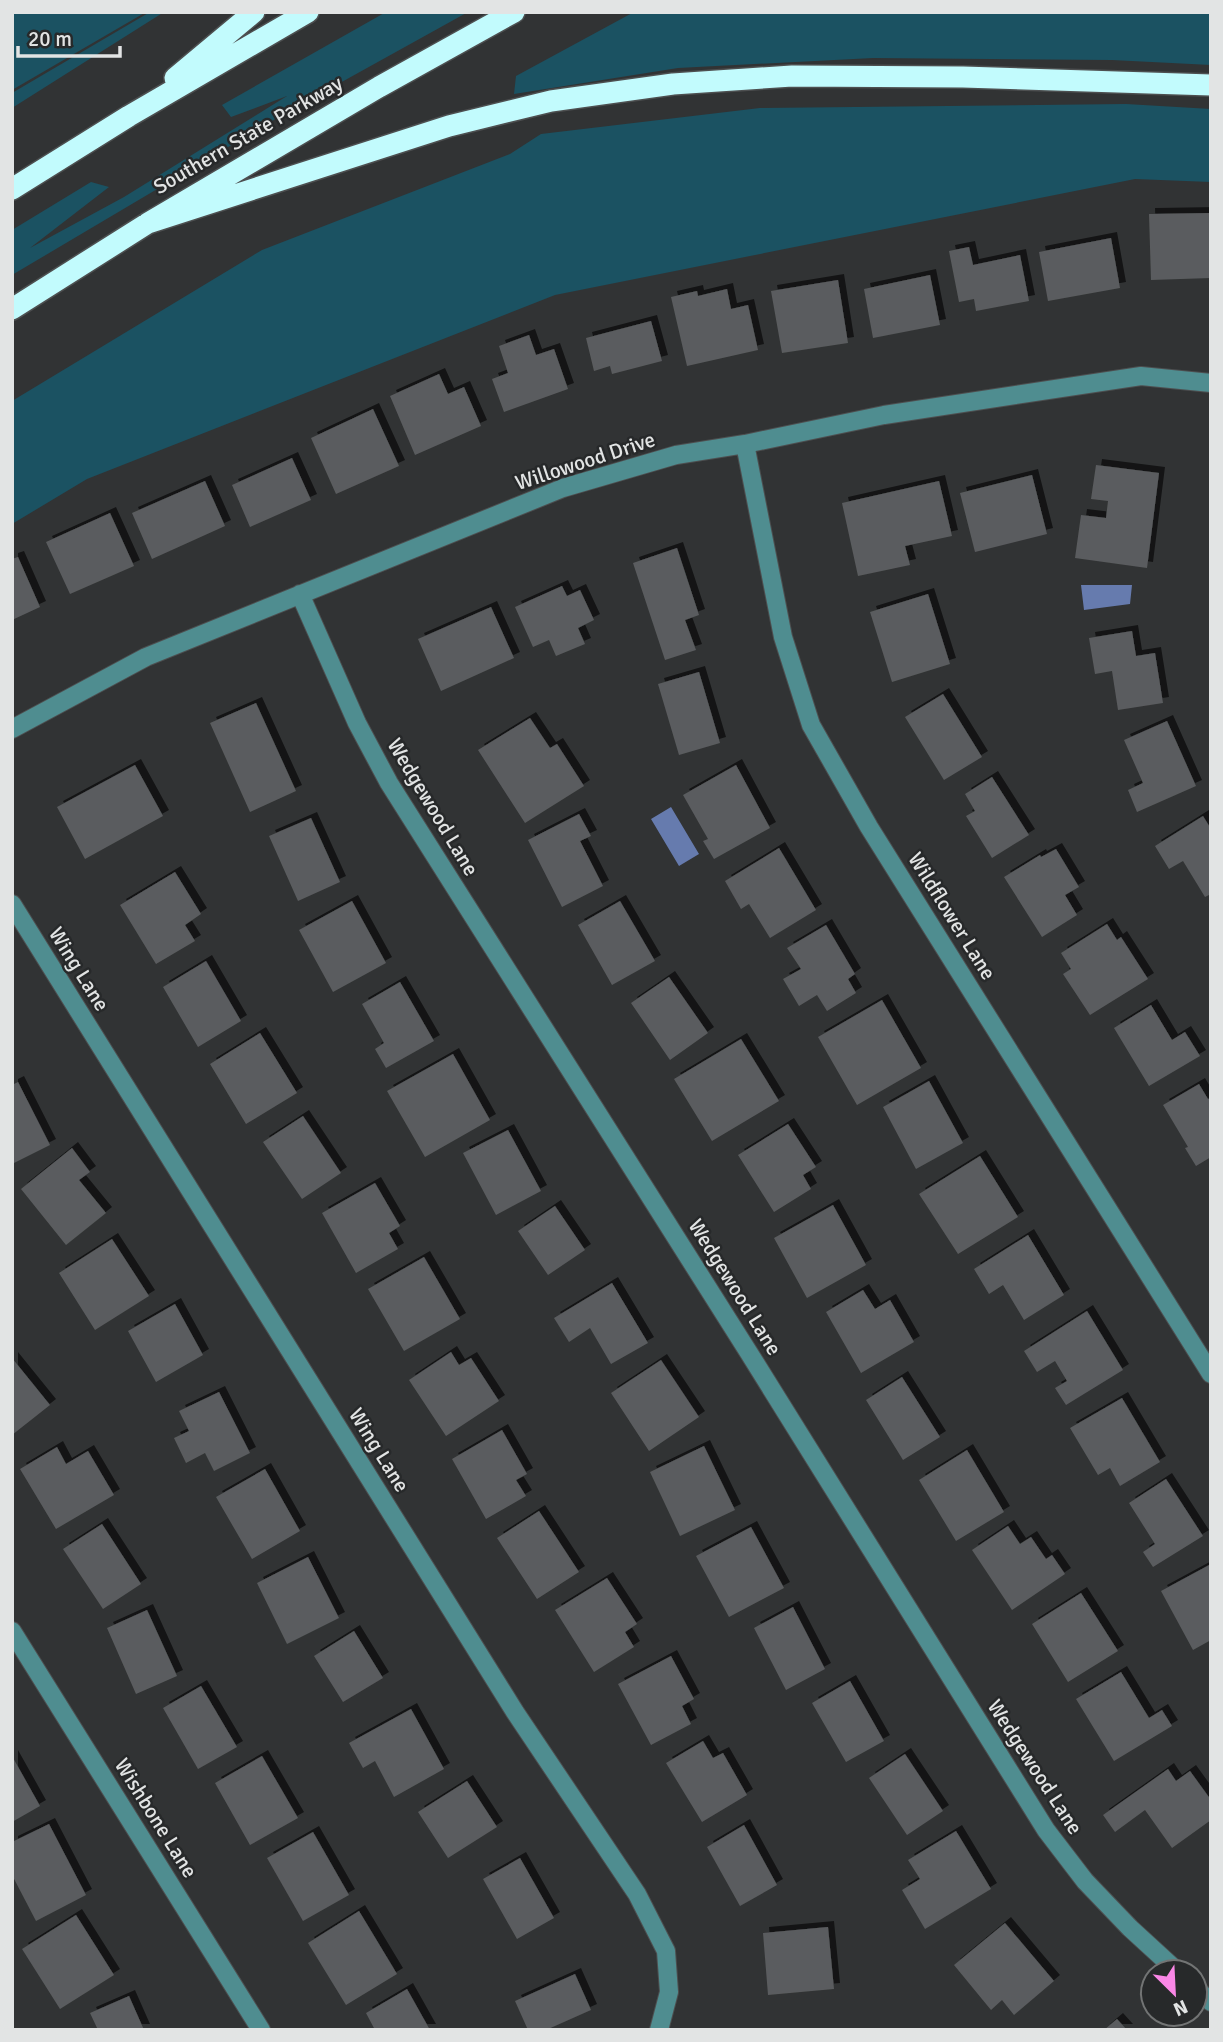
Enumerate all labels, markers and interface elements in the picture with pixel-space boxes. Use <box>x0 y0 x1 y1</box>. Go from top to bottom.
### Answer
scale bar <box>18 14 119 58</box>
text: 20 m <box>28 26 72 52</box>
street label: Southern State Parkway <box>149 70 348 200</box>
street label: Willowood Drive <box>512 426 658 496</box>
street label: Wedgewood Lane <box>382 734 484 880</box>
street label: Wildflower Lane <box>902 848 1002 984</box>
street label: Wing Lane <box>43 922 115 1016</box>
street label: Wedgewood Lane <box>683 1214 787 1360</box>
street label: Wing Lane <box>343 1403 415 1497</box>
street label: Wedgewood Lane <box>982 1695 1088 1839</box>
street label: Wishbone Lane <box>109 1753 203 1883</box>
north arrow <box>1139 1958 1209 2028</box>
text: N <box>1170 1994 1191 2021</box>

